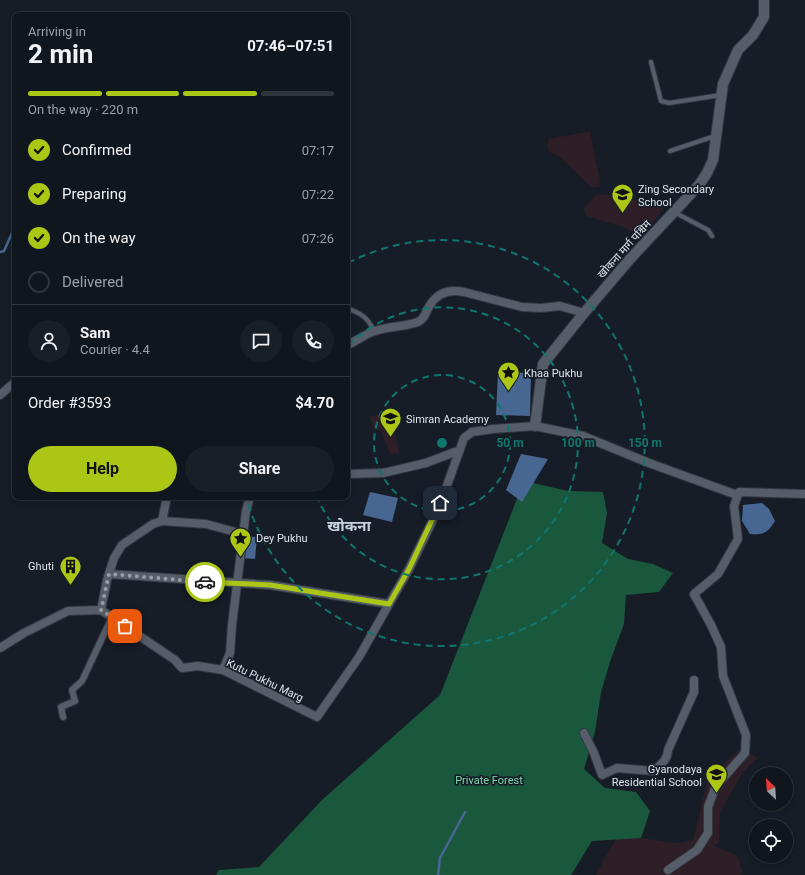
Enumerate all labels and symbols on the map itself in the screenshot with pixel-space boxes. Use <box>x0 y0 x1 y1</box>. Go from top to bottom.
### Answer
school or university icon: Zing Secondary School <box>610 182 636 215</box>
place label: Zing Secondary School <box>638 183 715 209</box>
street label: खोकना मार्ग पश्चिम <box>595 217 654 281</box>
place icon: Khaa Pukhu <box>495 360 521 393</box>
place label: Khaa Pukhu <box>524 367 582 380</box>
school or university icon: Simran Academy <box>377 406 403 439</box>
place label: Simran Academy <box>406 413 490 426</box>
centre of rings <box>435 436 449 450</box>
text: 50 m <box>496 436 524 450</box>
text: 100 m <box>561 436 595 450</box>
text: 150 m <box>628 436 662 450</box>
pin <box>423 486 457 520</box>
district label: खोकना <box>327 517 371 535</box>
place icon: Dey Pukhu <box>228 525 254 558</box>
place label: Dey Pukhu <box>256 532 308 545</box>
building icon: Ghuti <box>57 553 83 586</box>
place label: Ghuti <box>28 560 54 573</box>
courier <box>185 562 225 602</box>
pin <box>108 609 142 643</box>
street label: Kutu Pukhu Marg <box>224 656 305 705</box>
school or university icon: Gyanodaya Residential School <box>704 762 730 795</box>
place label: Gyanodaya Residential School <box>612 763 702 789</box>
north arrow <box>749 767 793 811</box>
park label: Private Forest <box>455 774 523 787</box>

